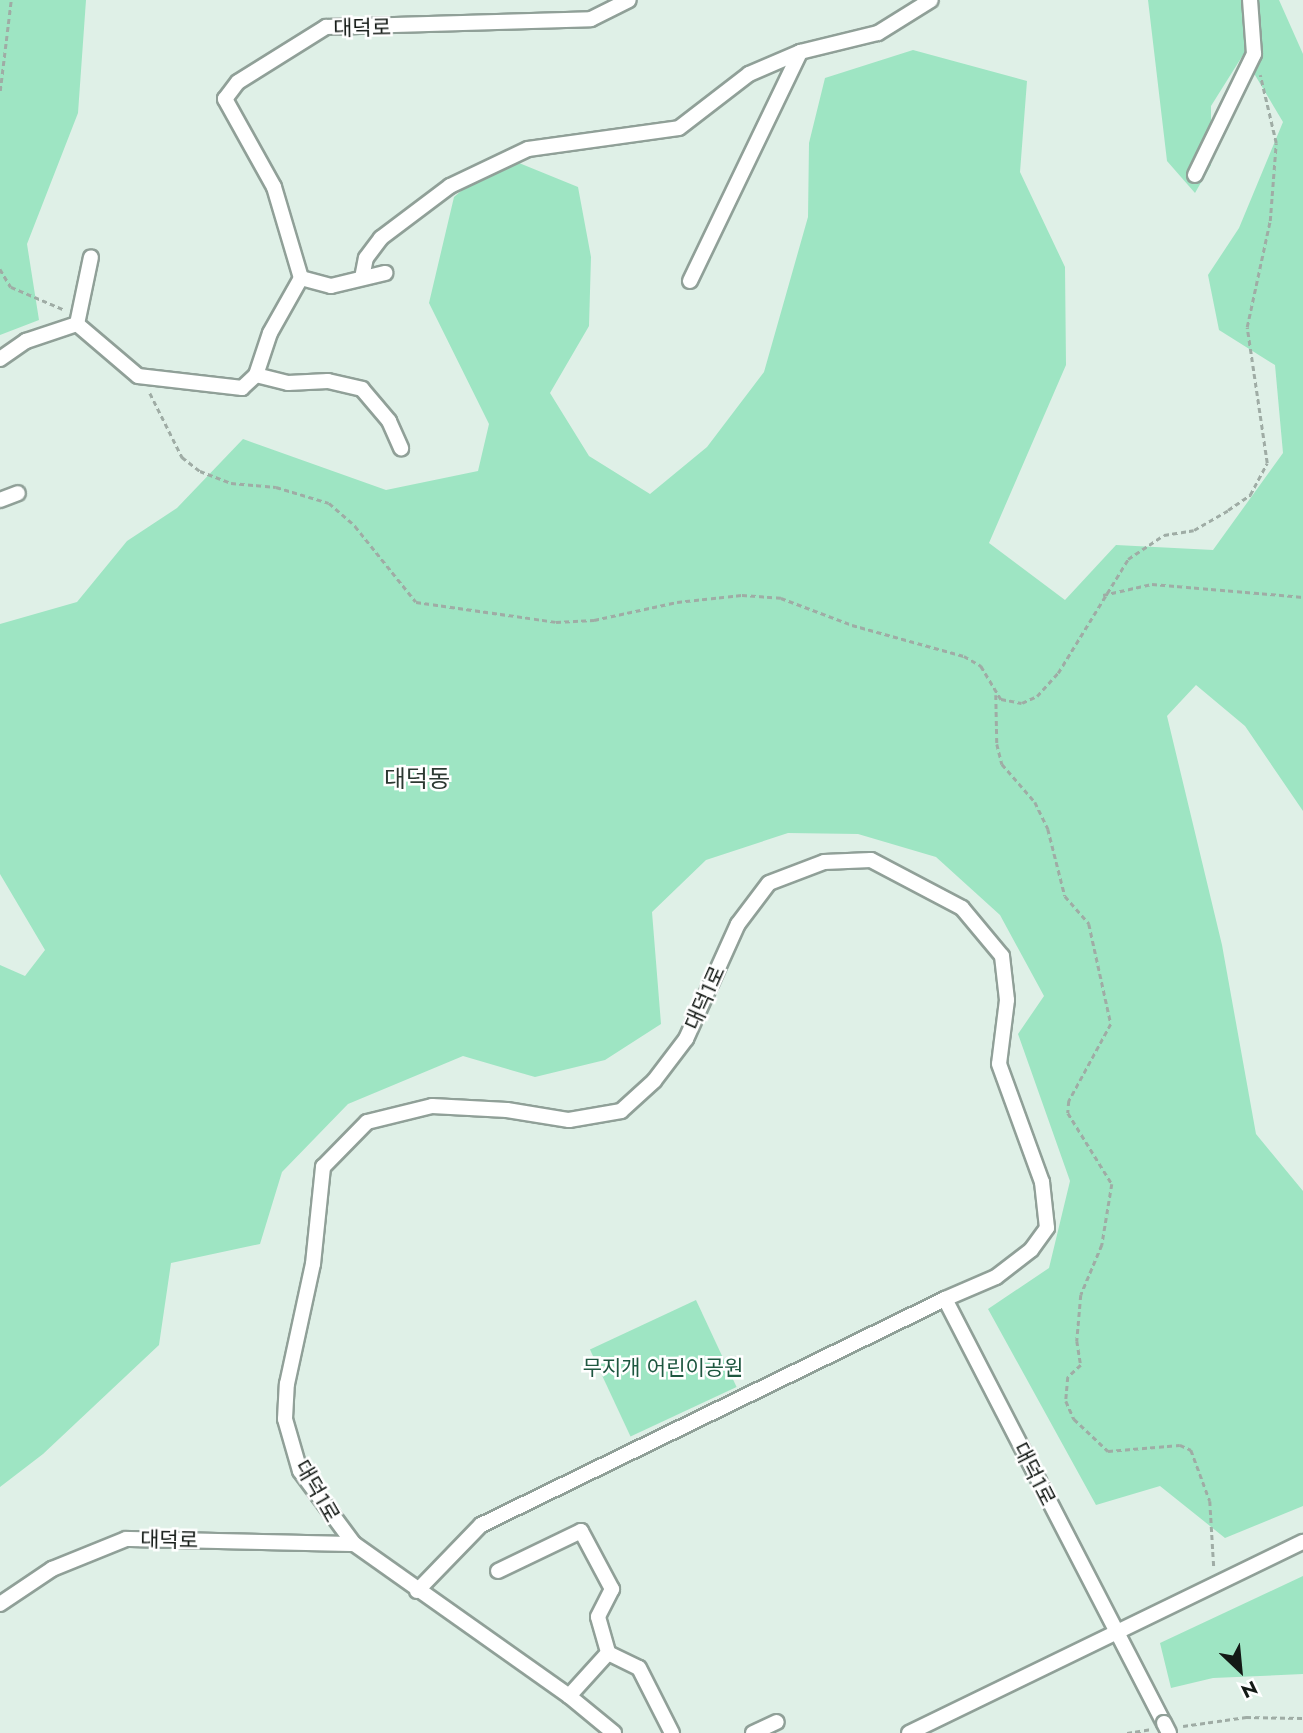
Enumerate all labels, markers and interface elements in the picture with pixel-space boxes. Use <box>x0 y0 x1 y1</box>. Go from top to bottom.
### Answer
street label: 대덕로 <box>333 15 391 41</box>
district label: 대덕동 <box>384 765 450 793</box>
street label: 대덕1로 <box>680 962 730 1034</box>
park label: 무지개 어린이공원 <box>583 1355 743 1381</box>
street label: 대덕1로 <box>1007 1438 1061 1510</box>
street label: 대덕1로 <box>289 1456 345 1526</box>
street label: 대덕로 <box>140 1527 198 1553</box>
north arrow <box>1205 1635 1275 1705</box>
text: N <box>1237 1674 1262 1705</box>

